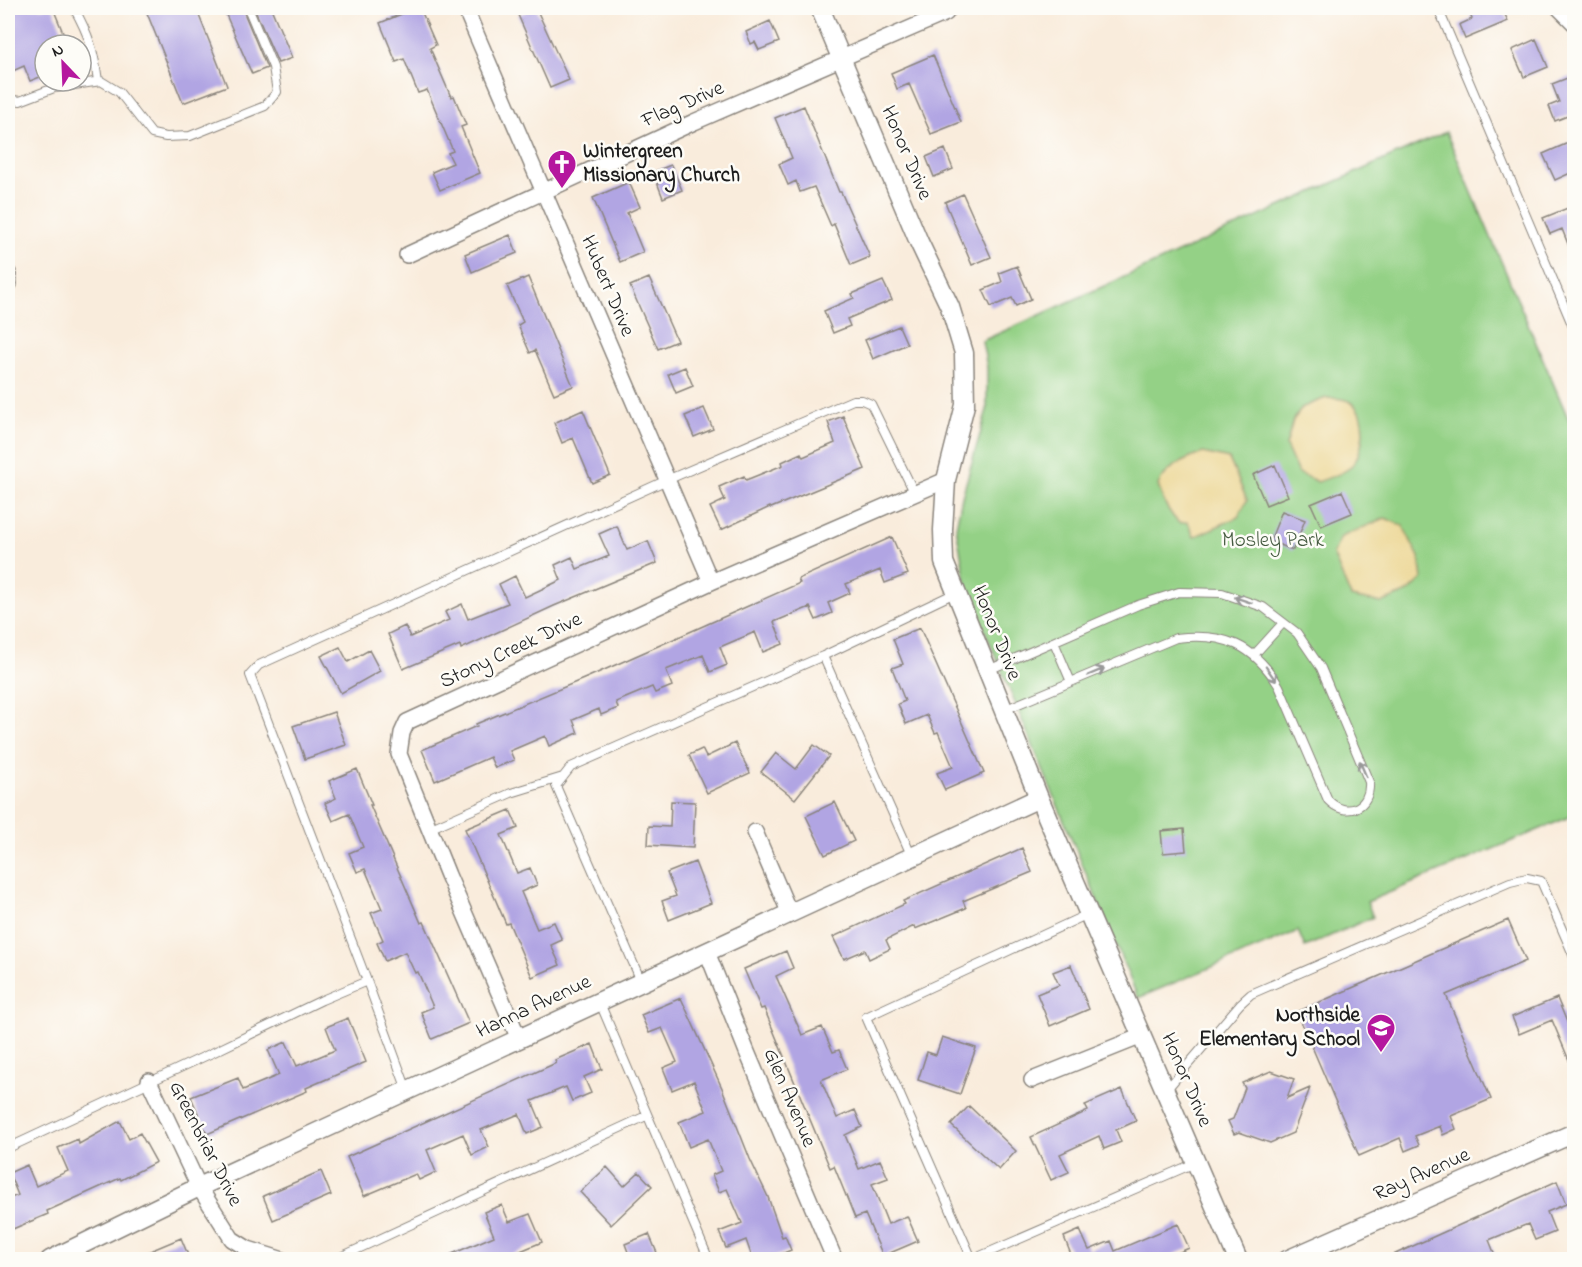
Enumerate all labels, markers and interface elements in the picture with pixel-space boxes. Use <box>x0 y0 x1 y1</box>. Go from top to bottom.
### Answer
north arrow <box>33 33 93 93</box>
text: N <box>48 38 68 64</box>
street label: Flag Drive <box>636 73 730 139</box>
street label: Honor Drive <box>873 101 940 205</box>
place label: Wintergreen Missionary Church <box>583 137 740 193</box>
church icon: Wintergreen Missionary Church <box>546 148 578 190</box>
street label: Hubert Drive <box>572 231 642 342</box>
park label: Mosley Park <box>1222 526 1325 558</box>
street label: Honor Drive <box>963 581 1029 686</box>
one-way arrow <box>1234 594 1253 605</box>
street label: Stony Creek Drive <box>435 605 588 699</box>
one-way arrow <box>1265 665 1277 681</box>
one-way arrow <box>1086 666 1104 677</box>
one-way arrow <box>1357 760 1368 779</box>
street label: Hanna Avenue <box>472 967 597 1047</box>
place label: Northside Elementary School <box>1199 1001 1361 1057</box>
school or university icon: Northside Elementary School <box>1365 1012 1397 1054</box>
street label: Honor Drive <box>1153 1028 1220 1132</box>
street label: Glen Avenue <box>755 1044 823 1152</box>
street label: Greenbriar Drive <box>160 1076 250 1212</box>
street label: Ray Avenue <box>1369 1140 1476 1211</box>

